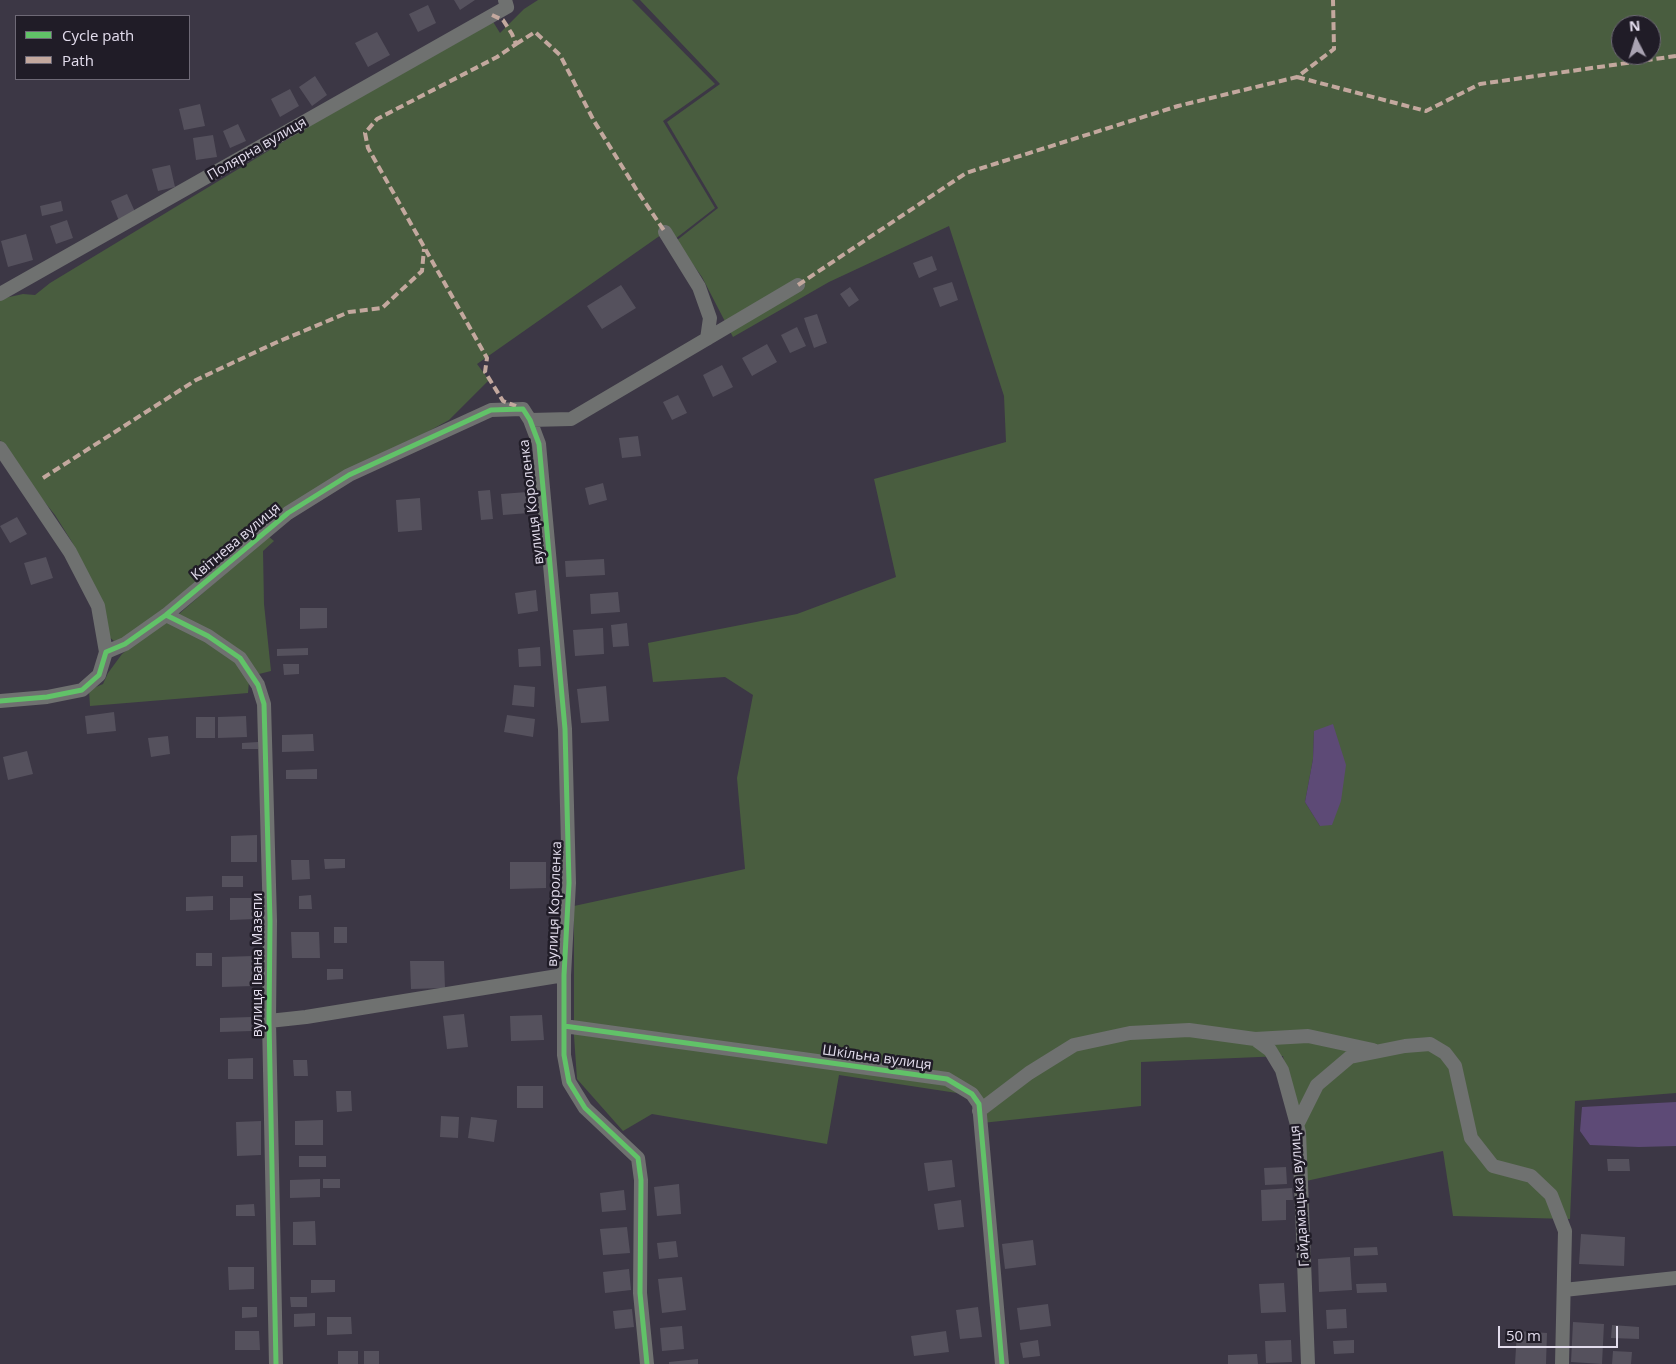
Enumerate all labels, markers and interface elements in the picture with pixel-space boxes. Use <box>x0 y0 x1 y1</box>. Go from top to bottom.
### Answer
legend <box>15 15 190 80</box>
north arrow <box>1611 15 1661 65</box>
text: N <box>1628 16 1641 36</box>
text: Cycle path <box>62 25 134 45</box>
text: Path <box>62 50 94 70</box>
street label: Полярна вулиця <box>204 114 310 184</box>
street label: вулиця Короленка <box>516 439 548 565</box>
street label: Квітнева вулиця <box>188 500 284 584</box>
street label: вулиця Короленка <box>544 841 566 967</box>
street label: вулиця Івана Мазепи <box>250 893 266 1037</box>
street label: Шкільна вулиця <box>821 1042 933 1074</box>
street label: Гайдамацька вулиця <box>1287 1125 1313 1267</box>
scale bar <box>1501 1316 1621 1348</box>
text: 50 m <box>1506 1325 1541 1345</box>

